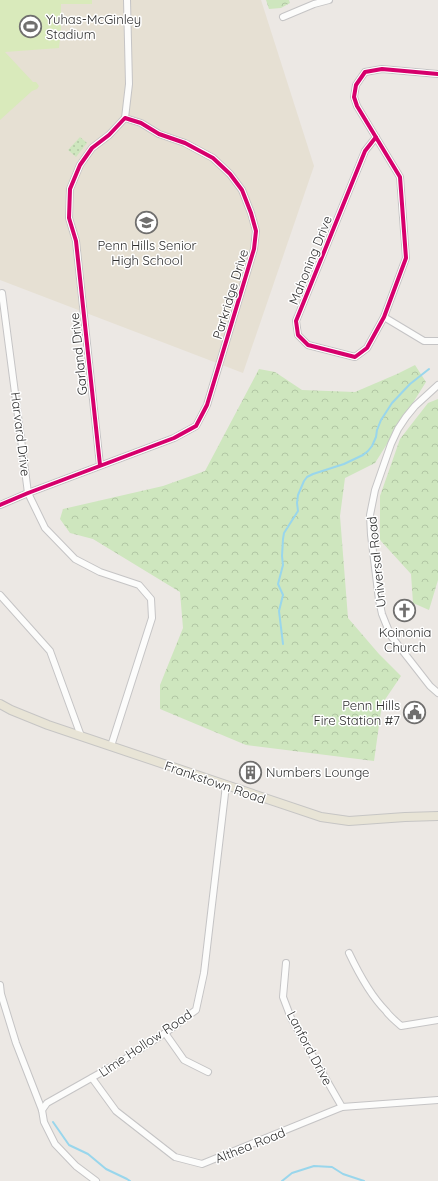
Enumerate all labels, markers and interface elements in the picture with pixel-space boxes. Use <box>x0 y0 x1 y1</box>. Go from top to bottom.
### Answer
place label: Yuhas-McGinley Stadium <box>46 11 141 42</box>
sports icon: Yuhas-McGinley Stadium <box>17 13 43 39</box>
school or university icon: Penn Hills Senior High School <box>134 210 160 236</box>
street label: Mahoning Drive <box>285 213 335 307</box>
place label: Penn Hills Senior High School <box>97 237 197 268</box>
street label: Parkridge Drive <box>209 247 251 341</box>
street label: Garland Drive <box>66 312 90 396</box>
street label: Harvard Drive <box>8 391 34 477</box>
street label: Universal Road <box>363 516 389 608</box>
church icon: Koinonia Church <box>392 597 418 623</box>
place label: Koinonia Church <box>379 624 431 655</box>
place label: Penn Hills Fire Station #7 <box>313 697 400 728</box>
public building icon: Penn Hills Fire Station #7 <box>402 699 428 725</box>
street label: Frankstown Road <box>162 757 268 807</box>
building icon: Numbers Lounge <box>238 759 264 785</box>
place label: Numbers Lounge <box>266 764 369 780</box>
street label: Lime Hollow Road <box>95 1006 195 1080</box>
street label: Lanford Drive <box>284 1008 336 1088</box>
street label: Althea Road <box>213 1124 287 1166</box>

